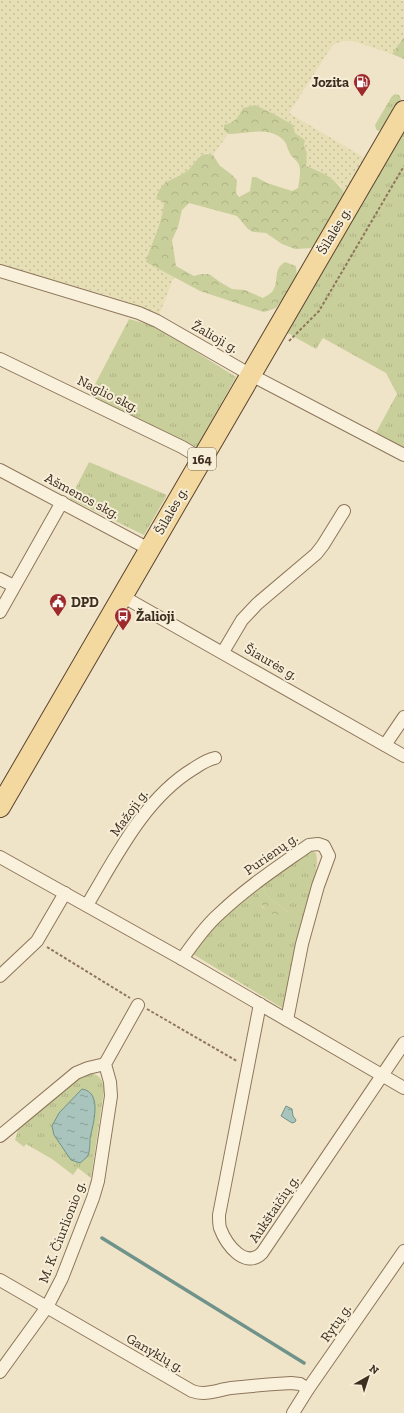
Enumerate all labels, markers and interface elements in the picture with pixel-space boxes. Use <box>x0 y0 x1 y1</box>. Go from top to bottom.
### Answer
fuel station icon: Jozita <box>352 72 372 97</box>
place label: Jozita <box>312 74 349 91</box>
street label: Šilalės g. <box>313 204 355 258</box>
street label: Žalioji g. <box>189 317 241 357</box>
street label: Naglio skg. <box>75 372 141 416</box>
road number: 164 <box>188 448 216 470</box>
street label: Ašmenos skg. <box>42 469 122 523</box>
street label: Šilalės g. <box>151 484 191 538</box>
public building icon: DPD <box>48 592 68 617</box>
place label: DPD <box>71 594 99 611</box>
bus stop icon: Žalioji <box>113 606 133 631</box>
place label: Žalioji <box>136 608 175 625</box>
street label: Šiaurės g. <box>242 640 300 684</box>
street label: Mažoji g. <box>106 786 152 840</box>
street label: Purienų g. <box>241 829 301 879</box>
street label: Aukštaičių g. <box>245 1172 303 1246</box>
street label: M. K. Čiurlionio g. <box>35 1179 89 1285</box>
street label: Rytų g. <box>317 1301 355 1345</box>
street label: Ganyklų g. <box>123 1330 187 1376</box>
north arrow <box>348 1357 388 1397</box>
text: N <box>367 1362 382 1378</box>

